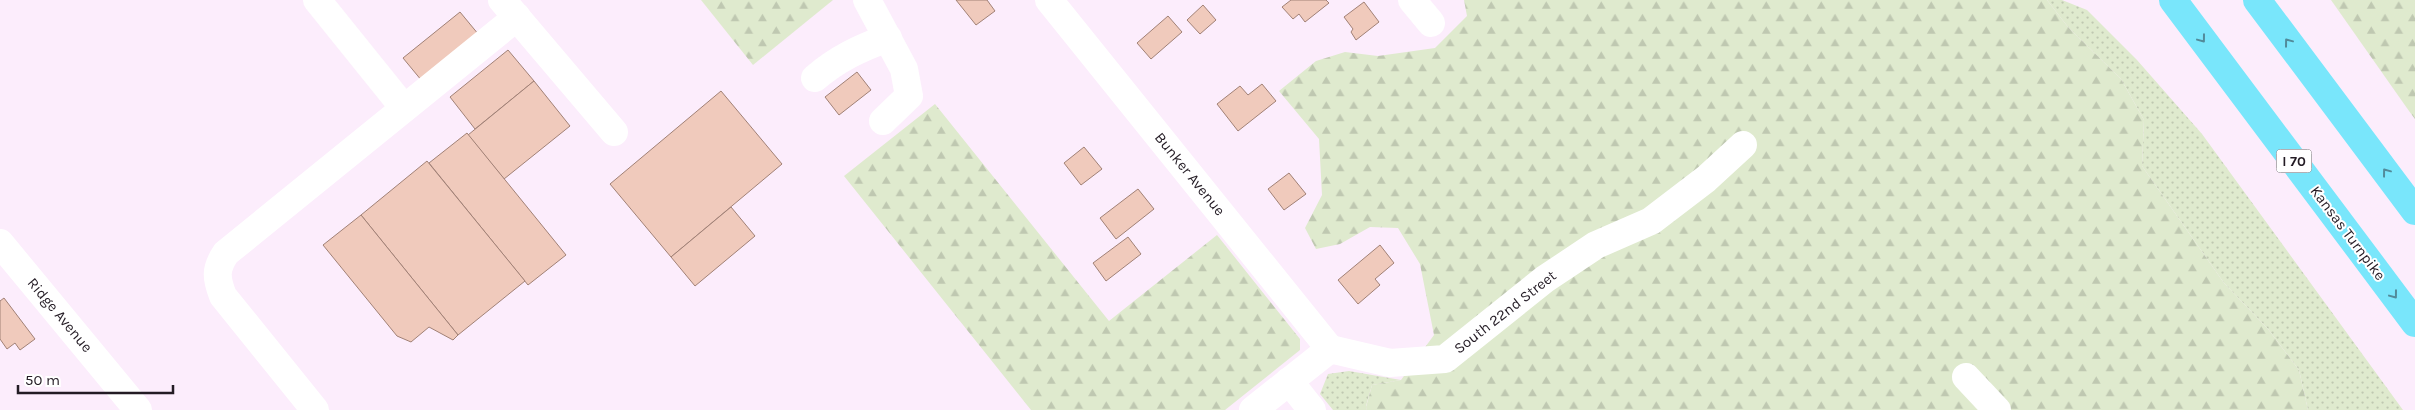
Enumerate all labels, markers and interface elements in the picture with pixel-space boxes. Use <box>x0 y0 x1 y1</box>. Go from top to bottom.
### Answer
one-way arrow <box>2197 33 2205 42</box>
one-way arrow <box>2286 39 2294 48</box>
street label: Bunker Avenue <box>1151 129 1229 219</box>
road number: I 70 <box>2276 150 2312 172</box>
one-way arrow <box>2383 168 2392 178</box>
street label: Kansas Turnpike <box>2307 182 2389 284</box>
street label: South 22nd Street <box>1450 266 1560 357</box>
street label: Ridge Avenue <box>24 274 96 356</box>
one-way arrow <box>2389 289 2397 298</box>
scale bar <box>18 362 172 394</box>
text: 50 m <box>25 371 60 389</box>

